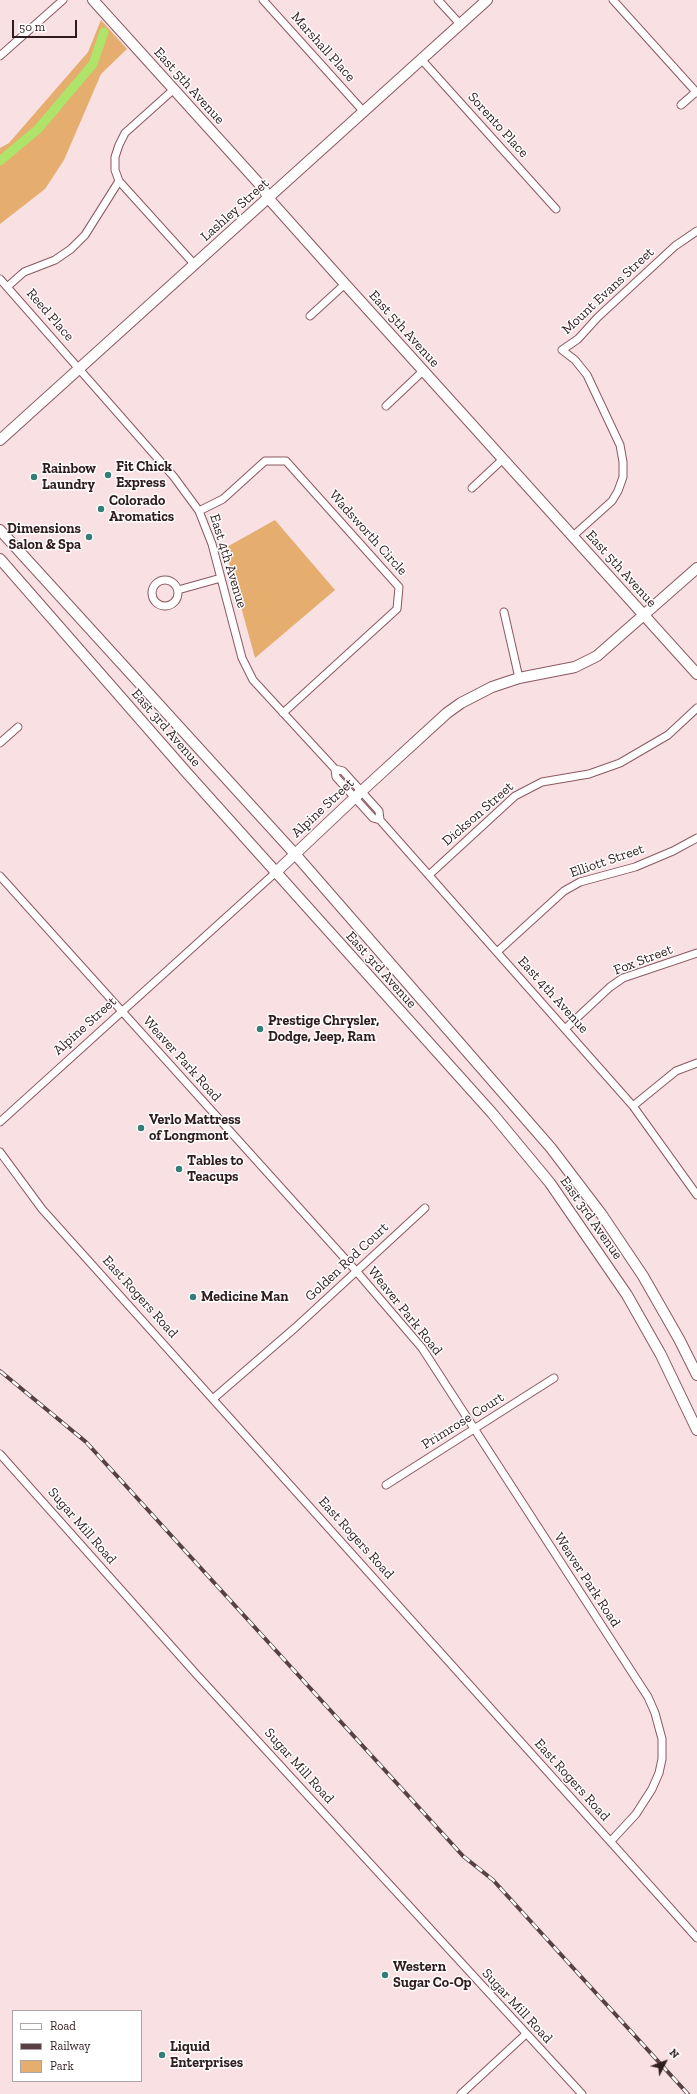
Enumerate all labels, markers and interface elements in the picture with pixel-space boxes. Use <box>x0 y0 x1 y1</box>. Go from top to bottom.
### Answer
street label: Marshall Place <box>287 9 359 85</box>
scale bar <box>14 12 79 38</box>
text: 50 m <box>19 20 45 34</box>
street label: East 5th Avenue <box>150 44 228 128</box>
street label: Sorento Place <box>464 89 532 161</box>
street label: Lashley Street <box>198 175 272 245</box>
street label: Mount Evans Street <box>558 244 658 338</box>
street label: Reed Place <box>23 285 77 345</box>
street label: East 5th Avenue <box>365 287 443 371</box>
place label: Fit Chick Express <box>116 459 172 492</box>
place label: Rainbow Laundry <box>42 461 96 494</box>
marker: Fit Chick Express <box>103 470 113 480</box>
marker: Rainbow Laundry <box>29 472 39 482</box>
street label: Wadsworth Circle <box>325 487 411 579</box>
place label: Colorado Aromatics <box>109 493 174 526</box>
marker: Colorado Aromatics <box>96 504 106 514</box>
street label: East 4th Avenue <box>206 512 250 610</box>
place label: Dimensions Salon & Spa <box>7 521 81 554</box>
street label: East 5th Avenue <box>582 527 660 611</box>
marker: Dimensions Salon & Spa <box>84 532 94 542</box>
street label: East 3rd Avenue <box>128 686 204 770</box>
street label: Alpine Street <box>288 775 358 841</box>
street label: Dickson Street <box>439 778 517 850</box>
street label: Elliott Street <box>568 840 646 882</box>
street label: East 3rd Avenue <box>342 928 420 1012</box>
street label: Fox Street <box>611 941 675 979</box>
street label: East 4th Avenue <box>514 953 592 1037</box>
street label: Alpine Street <box>50 993 120 1059</box>
street label: Weaver Park Road <box>139 1013 225 1105</box>
place label: Prestige Chrysler, Dodge, Jeep, Ram <box>268 1013 379 1046</box>
marker: Prestige Chrysler, Dodge, Jeep, Ram <box>255 1024 265 1034</box>
place label: Verlo Mattress of Longmont <box>149 1112 241 1144</box>
marker: Verlo Mattress of Longmont <box>136 1123 146 1133</box>
place label: Tables to Teacups <box>187 1153 243 1186</box>
marker: Tables to Teacups <box>174 1164 184 1174</box>
street label: East 3rd Avenue <box>556 1173 626 1263</box>
street label: Golden Rod Court <box>302 1219 392 1305</box>
street label: East Rogers Road <box>99 1252 181 1342</box>
street label: Weaver Park Road <box>364 1263 446 1359</box>
place label: Medicine Man <box>201 1289 289 1305</box>
marker: Medicine Man <box>188 1292 198 1302</box>
street label: Primrose Court <box>419 1389 507 1453</box>
street label: Sugar Mill Road <box>44 1484 120 1568</box>
street label: East Rogers Road <box>315 1493 397 1583</box>
street label: Weaver Park Road <box>550 1530 624 1630</box>
street label: Sugar Mill Road <box>261 1725 337 1807</box>
street label: East Rogers Road <box>531 1735 613 1825</box>
place label: Western Sugar Co-Op <box>393 1959 472 1992</box>
street label: Sugar Mill Road <box>478 1965 556 2047</box>
marker: Western Sugar Co-Op <box>380 1970 390 1980</box>
legend <box>12 2010 142 2082</box>
text: Road <box>50 2019 76 2033</box>
text: Railway <box>50 2039 91 2053</box>
place label: Liquid Enterprises <box>170 2039 243 2072</box>
north arrow <box>645 2042 685 2082</box>
text: N <box>667 2046 682 2061</box>
marker: Liquid Enterprises <box>157 2050 167 2060</box>
text: Park <box>50 2059 74 2073</box>

